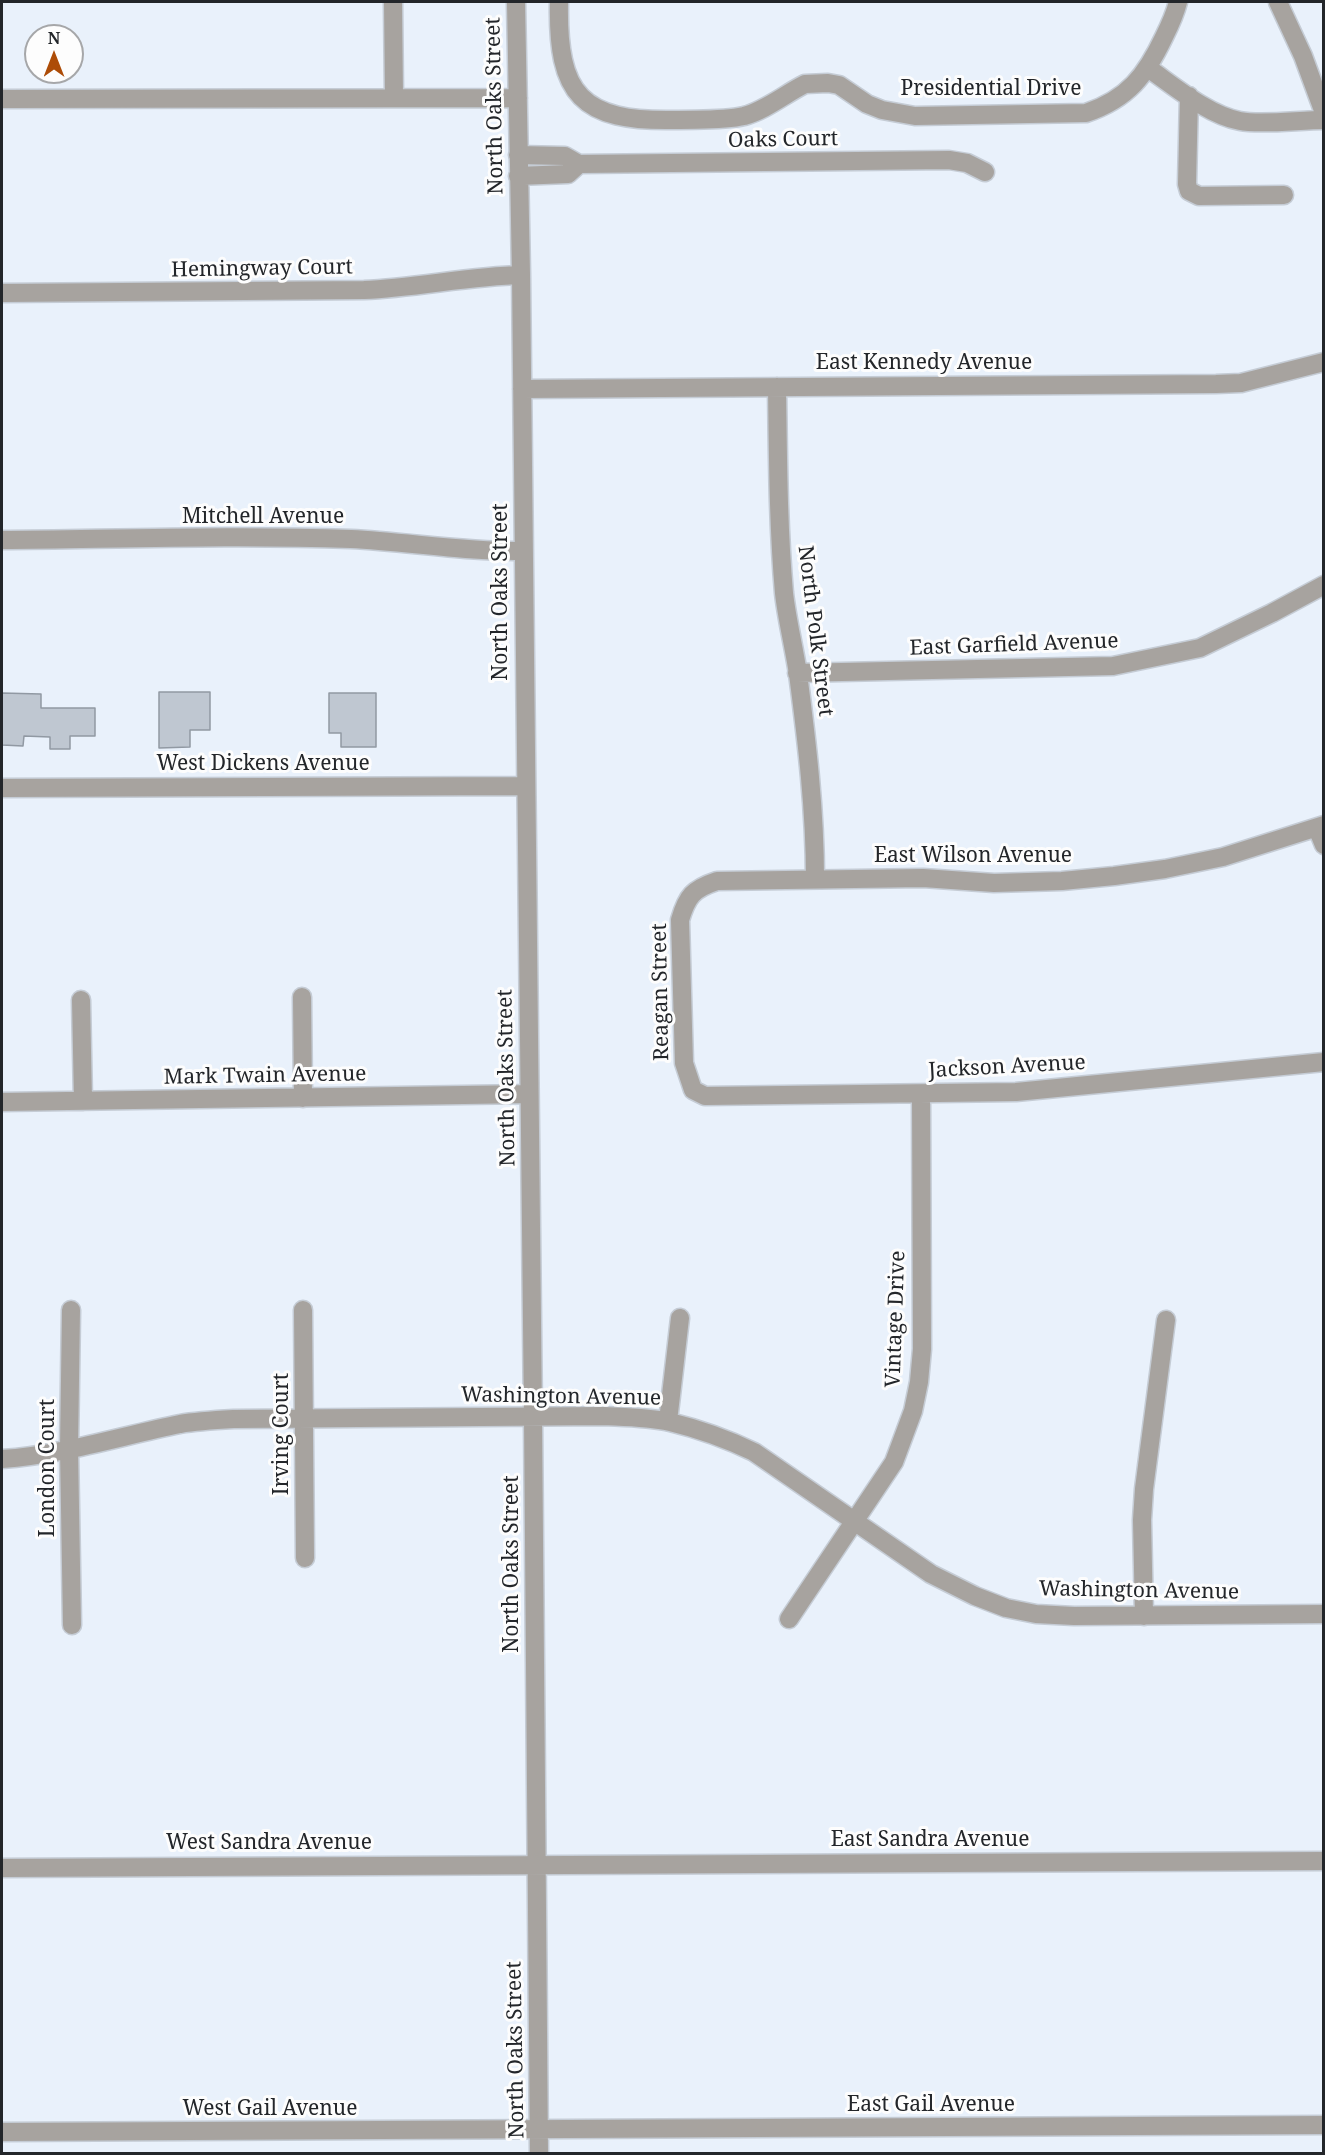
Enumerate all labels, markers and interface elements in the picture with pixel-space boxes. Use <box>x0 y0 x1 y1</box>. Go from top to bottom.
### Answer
street label: North Oaks Street <box>481 17 509 195</box>
north arrow <box>24 24 84 84</box>
text: N <box>48 27 60 49</box>
street label: Presidential Drive <box>901 76 1081 102</box>
street label: Oaks Court <box>728 126 838 154</box>
street label: Hemingway Court <box>171 255 353 283</box>
street label: East Kennedy Avenue <box>816 350 1032 376</box>
street label: North Oaks Street <box>488 503 514 681</box>
street label: Mitchell Avenue <box>182 504 344 530</box>
street label: North Polk Street <box>792 544 838 718</box>
street label: East Garfield Avenue <box>909 629 1119 661</box>
street label: West Dickens Avenue <box>156 751 370 777</box>
street label: East Wilson Avenue <box>874 843 1072 869</box>
street label: Reagan Street <box>647 923 675 1061</box>
street label: North Oaks Street <box>493 989 521 1167</box>
street label: Jackson Avenue <box>928 1050 1086 1084</box>
street label: Mark Twain Avenue <box>163 1062 367 1090</box>
street label: Vintage Drive <box>881 1250 911 1388</box>
street label: Irving Court <box>269 1373 295 1495</box>
street label: Washington Avenue <box>461 1383 661 1411</box>
street label: London Court <box>35 1399 61 1537</box>
street label: North Oaks Street <box>499 1475 525 1653</box>
street label: Washington Avenue <box>1039 1577 1239 1605</box>
street label: East Sandra Avenue <box>831 1827 1029 1853</box>
street label: West Sandra Avenue <box>166 1830 372 1856</box>
street label: North Oaks Street <box>502 1961 530 2139</box>
street label: East Gail Avenue <box>847 2092 1015 2118</box>
street label: West Gail Avenue <box>183 2096 357 2122</box>

